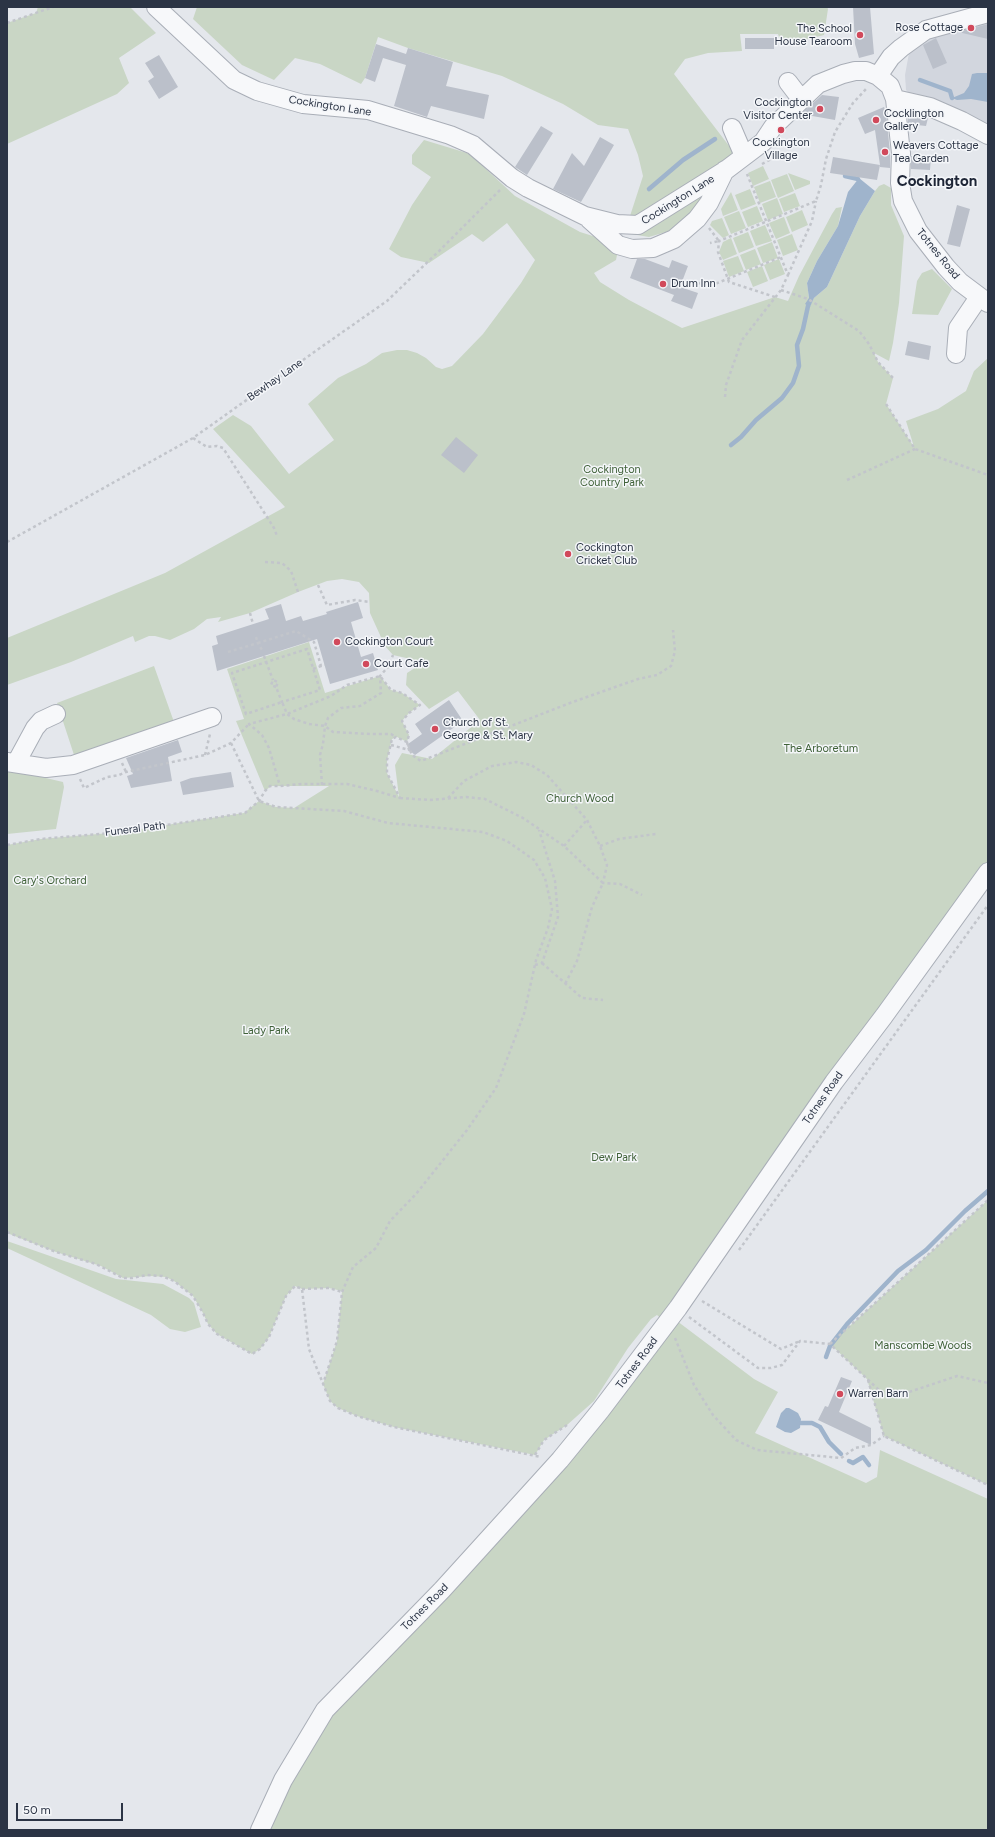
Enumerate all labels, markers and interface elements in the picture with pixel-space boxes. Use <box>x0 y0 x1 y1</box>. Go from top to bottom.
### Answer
place label: Rose Cottage <box>895 21 963 35</box>
place label: The School House Tearoom <box>775 22 852 48</box>
marker: Rose Cottage <box>966 23 976 33</box>
marker: The School House Tearoom <box>855 30 865 40</box>
street label: Cockington Lane <box>288 93 372 119</box>
place label: Cockington Visitor Center <box>743 96 812 122</box>
marker: Cockington Visitor Center <box>815 104 825 114</box>
place label: Cocklington Gallery <box>884 107 944 133</box>
marker: Cocklington Gallery <box>871 115 881 125</box>
marker: Cockington Village <box>776 125 786 135</box>
place label: Cockington Village <box>752 136 810 162</box>
place label: Weavers Cottage Tea Garden <box>893 139 978 165</box>
marker: Weavers Cottage Tea Garden <box>880 147 890 157</box>
street label: Cockington Lane <box>639 172 717 228</box>
district label: Cockington <box>897 173 977 191</box>
street label: Totnes Road <box>914 226 962 282</box>
place label: Drum Inn <box>671 277 716 291</box>
marker: Drum Inn <box>658 279 668 289</box>
street label: Bewhay Lane <box>245 356 305 404</box>
park label: Cockington Country Park <box>580 463 644 489</box>
place label: Cockington Cricket Club <box>576 541 637 567</box>
marker: Cockington Cricket Club <box>563 549 573 559</box>
place label: Cockington Court <box>345 635 433 649</box>
marker: Cockington Court <box>332 637 342 647</box>
place label: Court Cafe <box>374 657 429 671</box>
marker: Court Cafe <box>361 659 371 669</box>
place label: Church of St. George & St. Mary <box>443 716 533 742</box>
marker: Church of St. George & St. Mary <box>430 724 440 734</box>
park label: The Arboretum <box>784 742 858 756</box>
park label: Church Wood <box>546 792 614 806</box>
street label: Funeral Path <box>104 819 166 839</box>
park label: Cary's Orchard <box>13 874 87 888</box>
park label: Lady Park <box>242 1024 290 1038</box>
street label: Totnes Road <box>800 1069 846 1127</box>
park label: Dew Park <box>591 1151 637 1165</box>
street label: Totnes Road <box>613 1335 661 1391</box>
park label: Manscombe Woods <box>874 1339 972 1353</box>
place label: Warren Barn <box>848 1387 908 1401</box>
marker: Warren Barn <box>835 1389 845 1399</box>
street label: Totnes Road <box>399 1581 451 1633</box>
scale bar <box>18 1795 125 1821</box>
text: 50 m <box>23 1803 51 1817</box>

